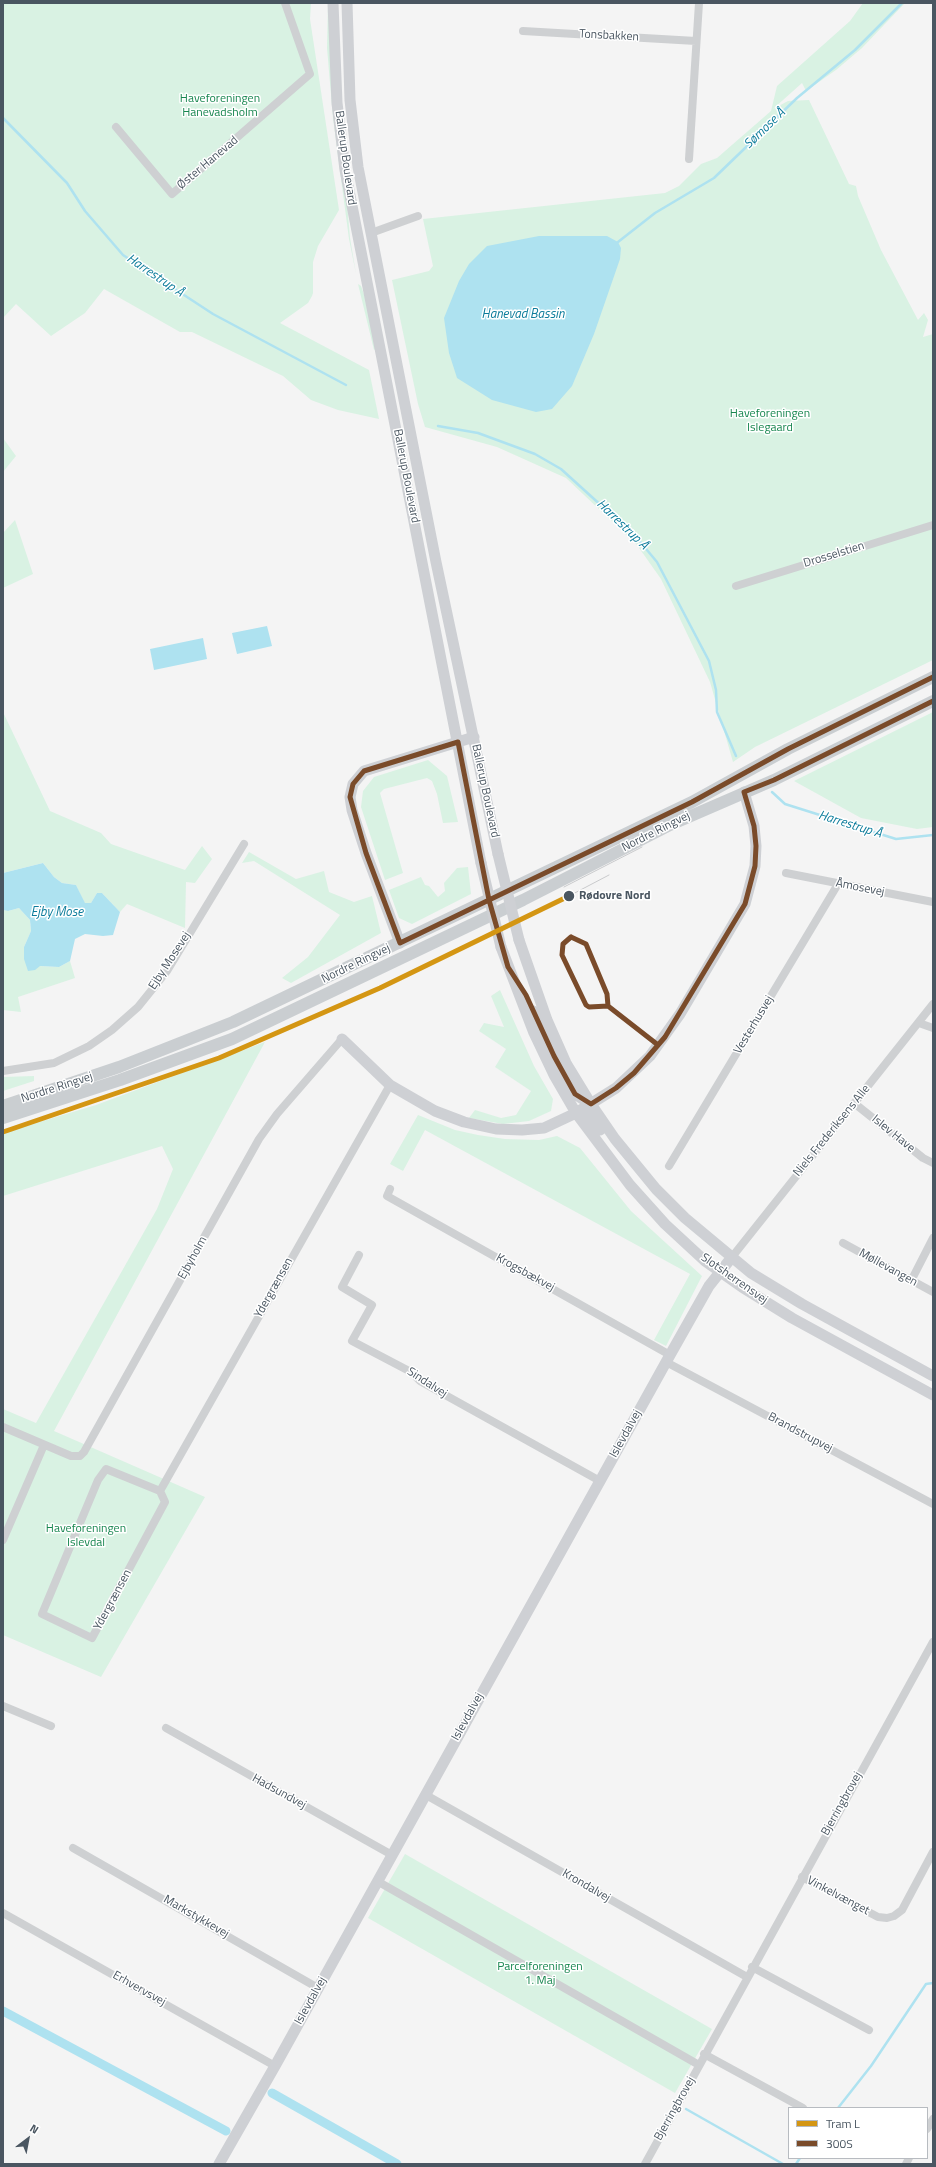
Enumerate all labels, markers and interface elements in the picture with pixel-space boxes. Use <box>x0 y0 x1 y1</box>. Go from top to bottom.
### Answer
street label: Tonsbakken <box>579 27 639 45</box>
park label: Haveforeningen Hanevadsholm <box>180 92 260 120</box>
water label: Sømose Å <box>741 106 789 152</box>
street label: Ballerup Boulevard <box>331 110 359 206</box>
street label: Øster Hanevad <box>175 133 241 193</box>
water label: Harrestrup Å <box>124 251 186 301</box>
water label: Hanevad Bassin <box>482 307 564 323</box>
park label: Haveforeningen Islegaard <box>730 407 810 435</box>
street label: Ballerup Boulevard <box>390 428 422 524</box>
water label: Harrestrup Å <box>593 497 651 553</box>
street label: Drosselstien <box>802 539 866 571</box>
street label: Ballerup Boulevard <box>468 743 502 839</box>
water label: Harrestrup Å <box>816 808 884 842</box>
street label: Nordre Ringvej <box>620 809 692 855</box>
street label: Åmosevej <box>834 876 886 900</box>
marker: Rødovre Nord <box>562 889 576 903</box>
place label: Rødovre Nord <box>579 889 650 903</box>
water label: Ejby Mose <box>31 905 83 921</box>
street label: Ejby Mosevej <box>146 929 194 993</box>
street label: Nordre Ringvej <box>319 941 393 987</box>
street label: Vesterhusvej <box>731 993 777 1057</box>
street label: Nordre Ringvej <box>19 1070 95 1106</box>
street label: Niels Frederiksens Alle <box>791 1082 873 1180</box>
street label: Islev Have <box>868 1112 918 1156</box>
street label: Ejbyholm <box>175 1234 211 1282</box>
street label: Møllevangen <box>856 1246 920 1290</box>
street label: Krogsbækvej <box>493 1251 557 1295</box>
street label: Slotsherrensvej <box>698 1251 770 1307</box>
street label: Ydergrænsen <box>252 1255 296 1321</box>
street label: Sindalvej <box>404 1365 450 1401</box>
street label: Islevdalvej <box>607 1408 645 1460</box>
street label: Brandstrupvej <box>765 1410 835 1456</box>
park label: Haveforeningen Islevdal <box>46 1522 126 1550</box>
street label: Ydergrænsen <box>91 1567 135 1633</box>
street label: Islevdalvej <box>449 1691 487 1743</box>
street label: Bjerringbrovej <box>819 1770 865 1838</box>
street label: Hadsundvej <box>249 1771 309 1813</box>
street label: Krondalvej <box>559 1866 613 1906</box>
street label: Vinkelvænget <box>804 1874 872 1918</box>
street label: Markstykkevej <box>161 1892 231 1942</box>
park label: Parcelforeningen 1. Maj <box>497 1960 583 1988</box>
street label: Erhvervsvej <box>110 1968 168 2010</box>
street label: Islevdalvej <box>292 1975 330 2027</box>
street label: Bjerringbrovej <box>652 2075 698 2143</box>
legend <box>788 2107 928 2159</box>
text: Tram L <box>826 2114 860 2133</box>
north arrow <box>8 2119 48 2159</box>
text: N <box>27 2120 42 2138</box>
text: 300S <box>826 2134 853 2153</box>

